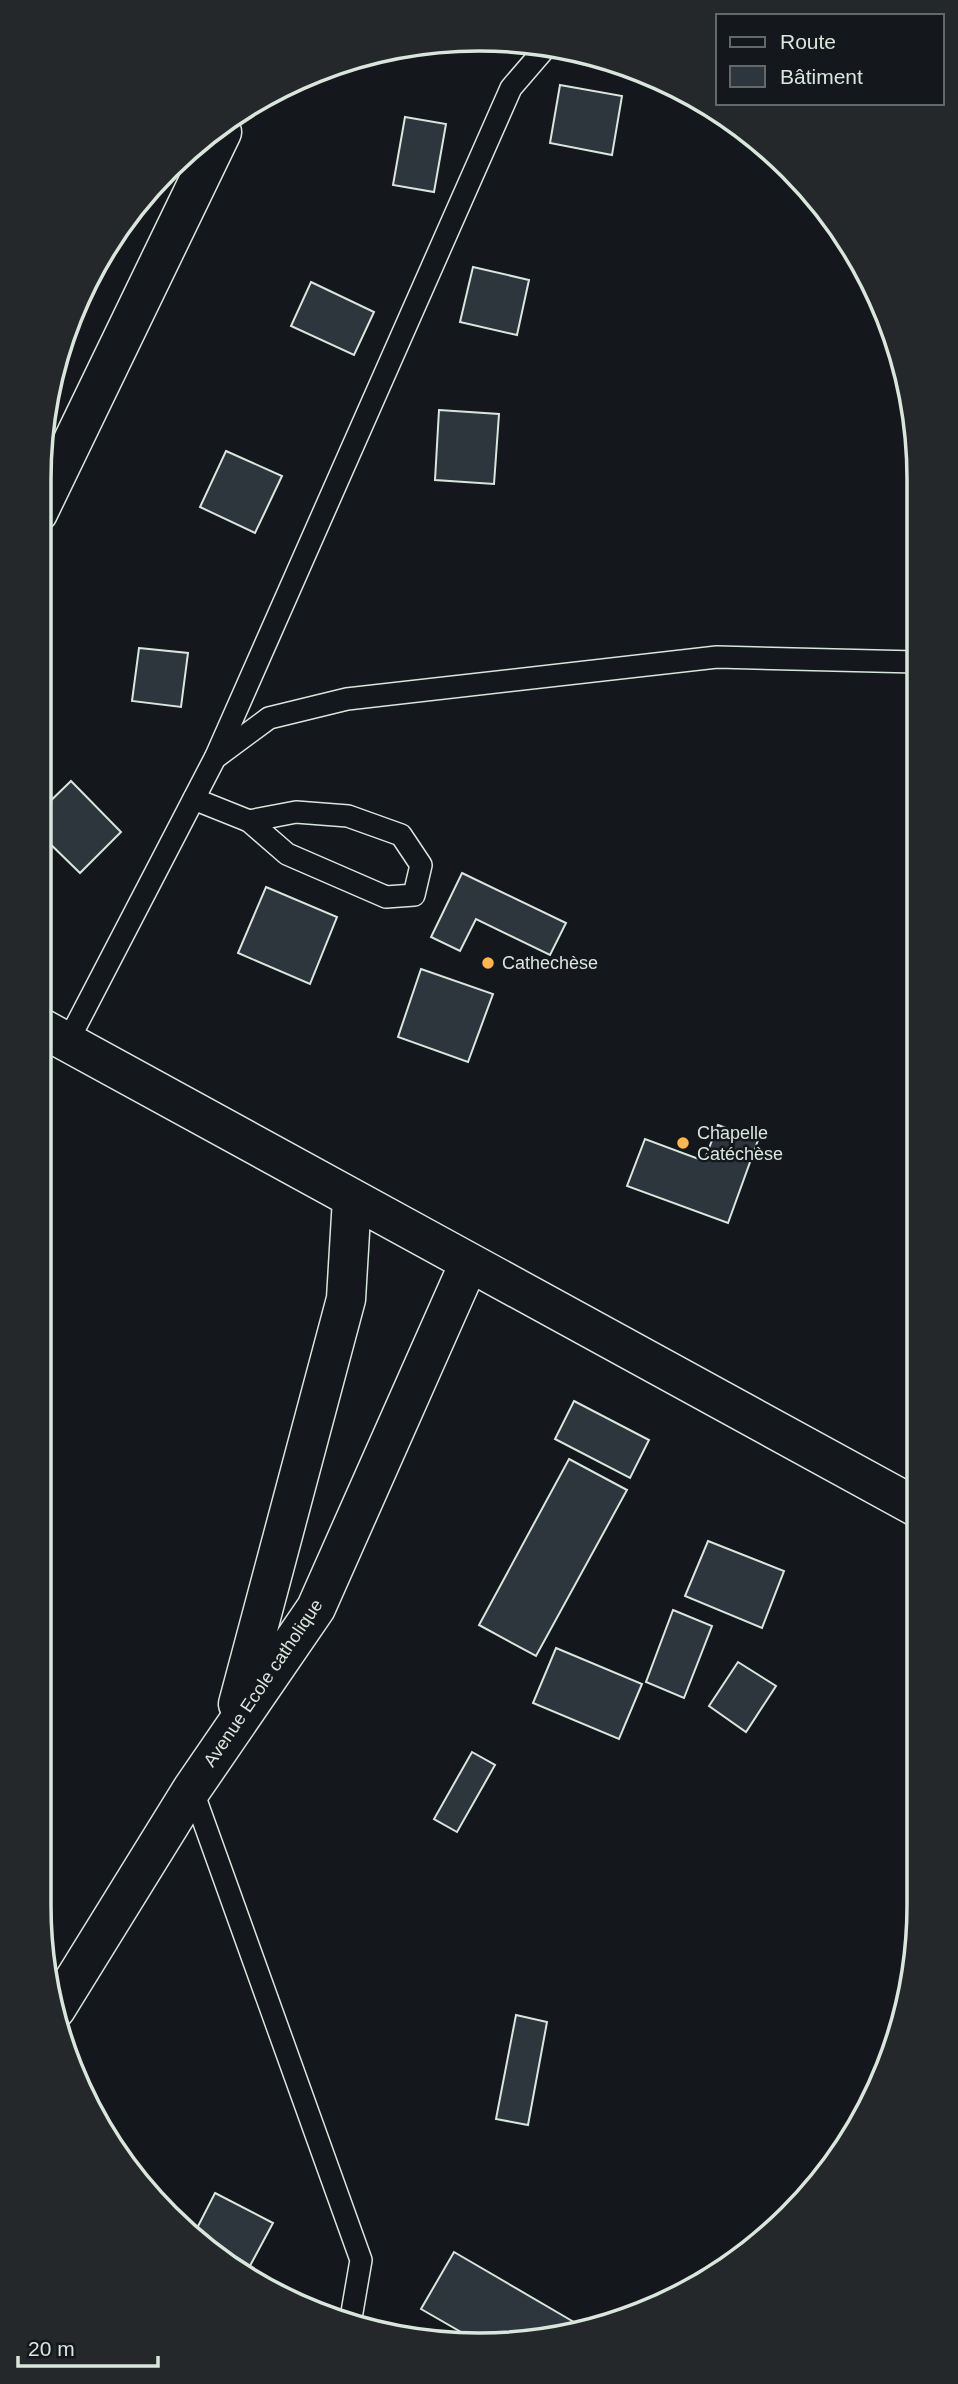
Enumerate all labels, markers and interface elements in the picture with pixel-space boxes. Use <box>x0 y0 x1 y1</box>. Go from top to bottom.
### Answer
legend <box>716 14 944 105</box>
text: Route <box>780 30 836 53</box>
text: Bâtiment <box>780 65 863 88</box>
place label: Cathechèse <box>502 953 598 973</box>
marker: Cathechèse <box>480 955 496 971</box>
place label: Chapelle Catéchèse <box>697 1123 783 1164</box>
marker: Chapelle Catéchèse <box>675 1135 691 1151</box>
street label: Avenue Ecole catholique <box>199 1595 327 1771</box>
scale bar <box>18 2324 158 2368</box>
text: 20 m <box>28 2337 75 2360</box>

